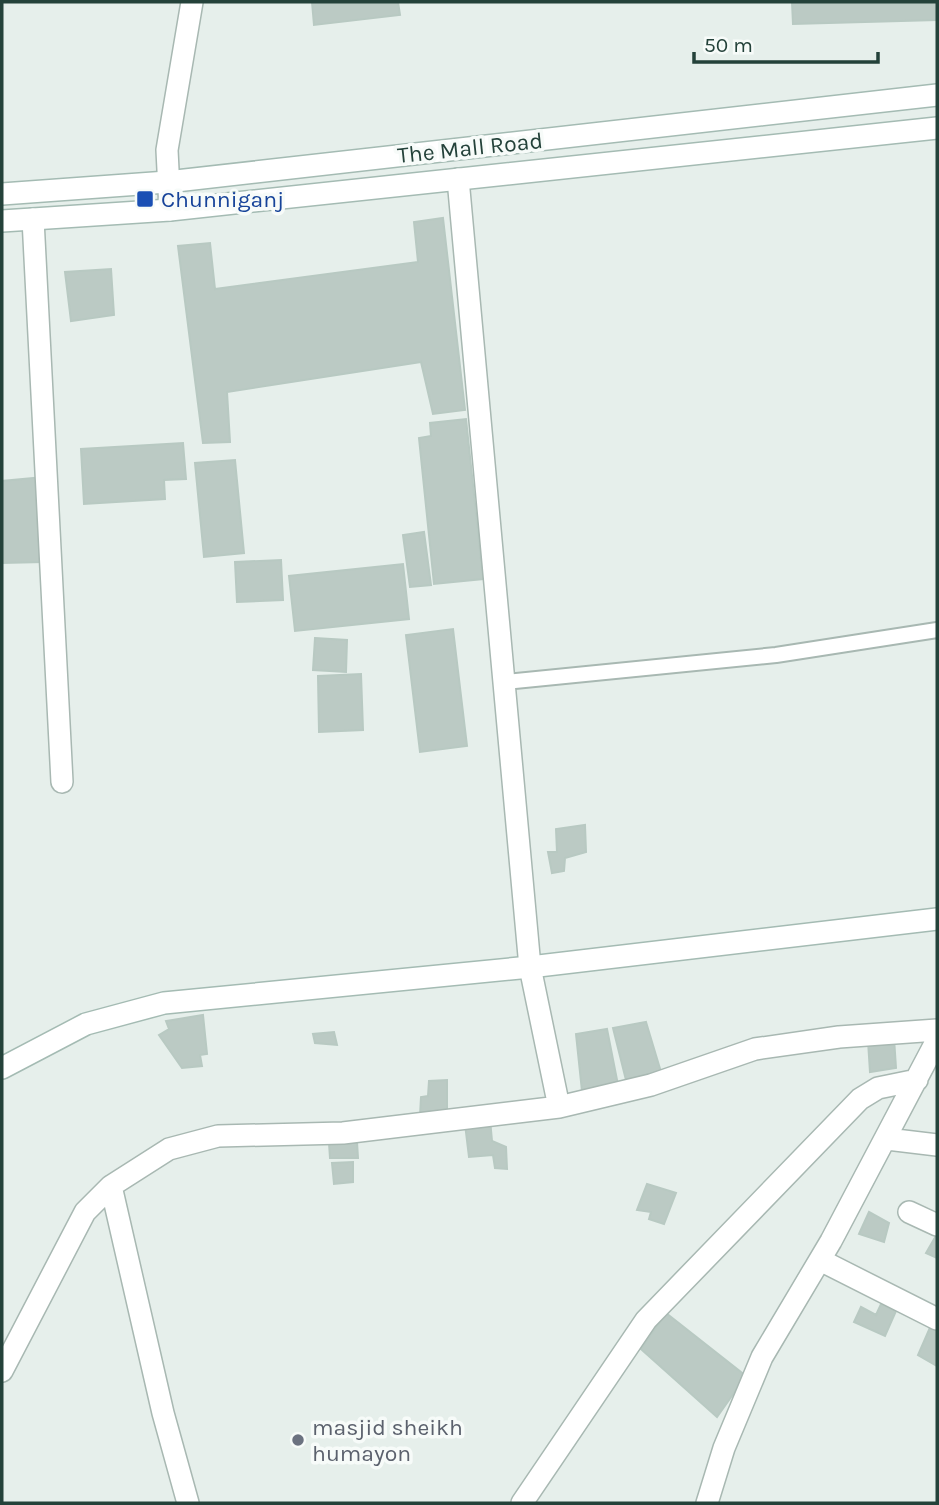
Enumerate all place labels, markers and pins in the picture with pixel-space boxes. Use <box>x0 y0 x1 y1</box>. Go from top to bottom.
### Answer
place label: Chunniganj <box>161 186 284 213</box>
marker: Chunniganj <box>135 189 155 209</box>
place label: masjid sheikh humayon <box>312 1414 463 1467</box>
marker: masjid sheikh humayon <box>290 1432 306 1448</box>

